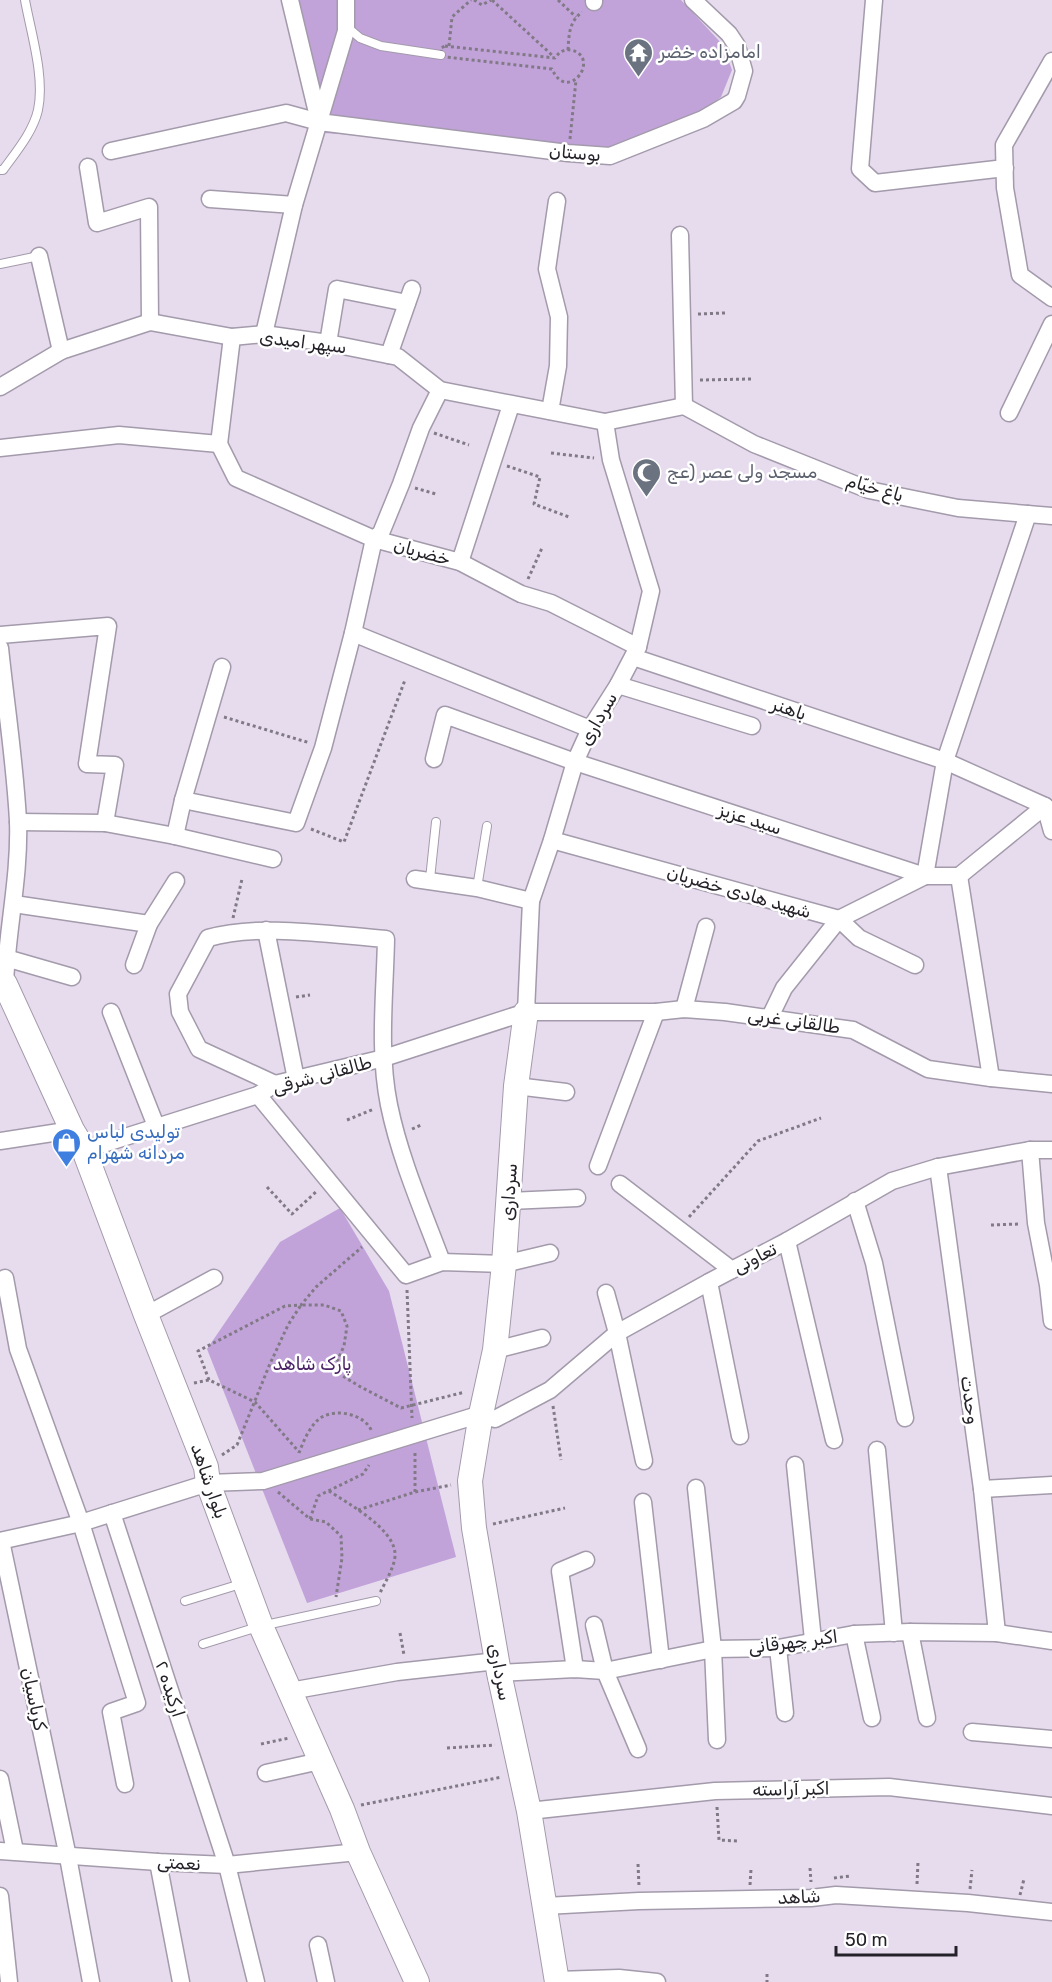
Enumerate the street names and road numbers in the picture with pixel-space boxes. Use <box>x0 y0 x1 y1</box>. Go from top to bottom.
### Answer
street label: بوستان <box>548 140 602 166</box>
street label: سپهر امیدی <box>258 326 348 359</box>
street label: باغ خیّام <box>844 469 906 508</box>
street label: خضریان <box>391 534 453 570</box>
street label: سرداری <box>574 688 622 750</box>
street label: باهنر <box>768 693 809 725</box>
street label: سید عزیز <box>715 798 784 840</box>
street label: شهید هادی خضریان <box>664 861 814 923</box>
street label: طالقانی غربی <box>746 1004 842 1038</box>
street label: طالقانی شرقی <box>270 1051 374 1099</box>
street label: سرداری <box>496 1162 522 1222</box>
street label: تعاونی <box>729 1238 781 1278</box>
street label: وحدت <box>956 1374 984 1426</box>
street label: بلوار شاهد <box>186 1440 232 1522</box>
street label: اکبر چهرقانی <box>747 1626 839 1658</box>
street label: سرداری <box>484 1642 516 1702</box>
street label: ارکیده ۲ <box>151 1658 189 1720</box>
street label: کرباسیان <box>17 1666 51 1732</box>
street label: اکبر آراسته <box>752 1777 830 1801</box>
street label: نعمتی <box>157 1851 201 1875</box>
street label: شاهد <box>777 1885 821 1909</box>

